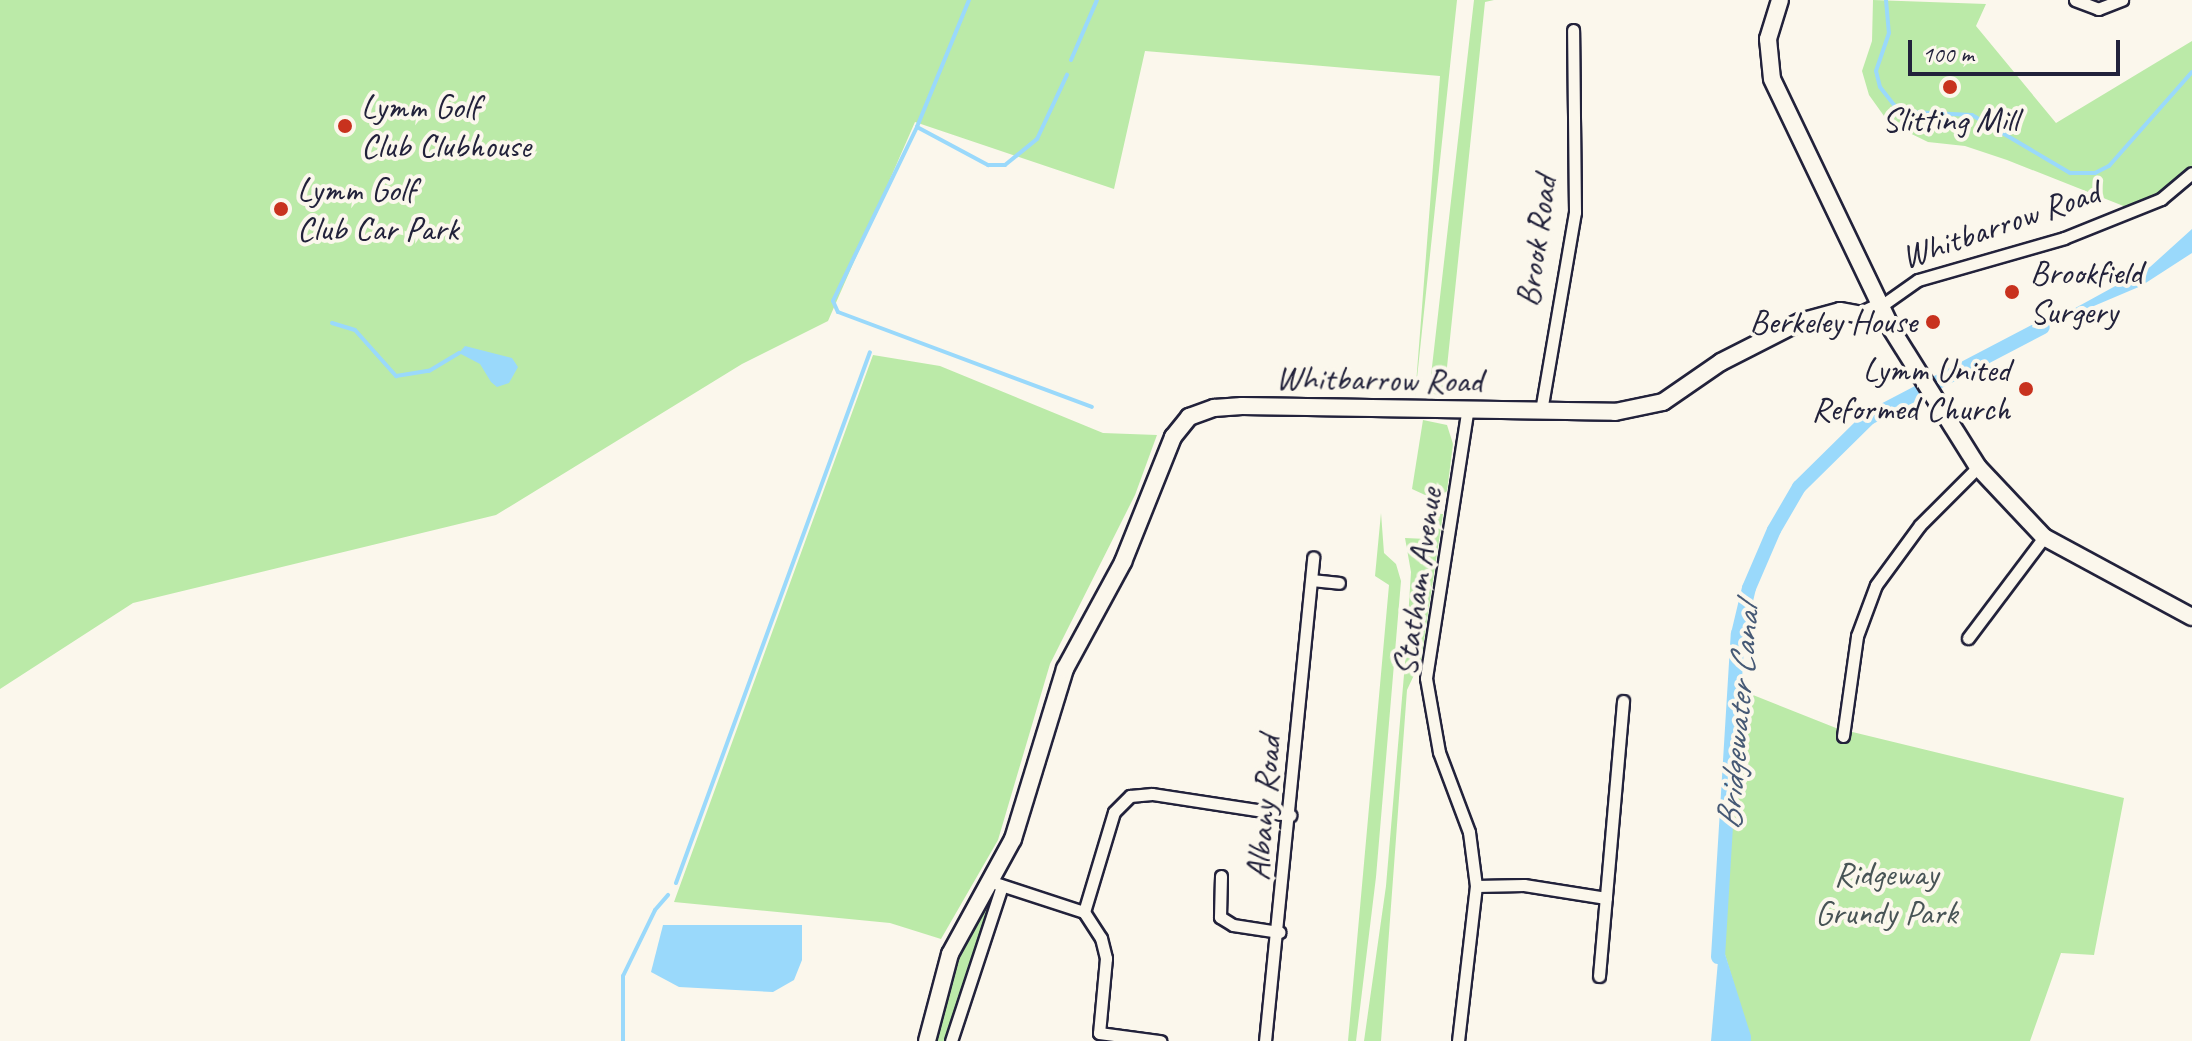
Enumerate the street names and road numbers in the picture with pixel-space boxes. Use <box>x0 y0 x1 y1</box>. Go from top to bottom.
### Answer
street label: Whitbarrow Road <box>1896 171 2104 277</box>
street label: Brook Road <box>1507 173 1565 309</box>
street label: Whitbarrow Road <box>1275 357 1483 401</box>
street label: Statham Avenue <box>1384 486 1450 678</box>
street label: Albany Road <box>1236 734 1290 882</box>

